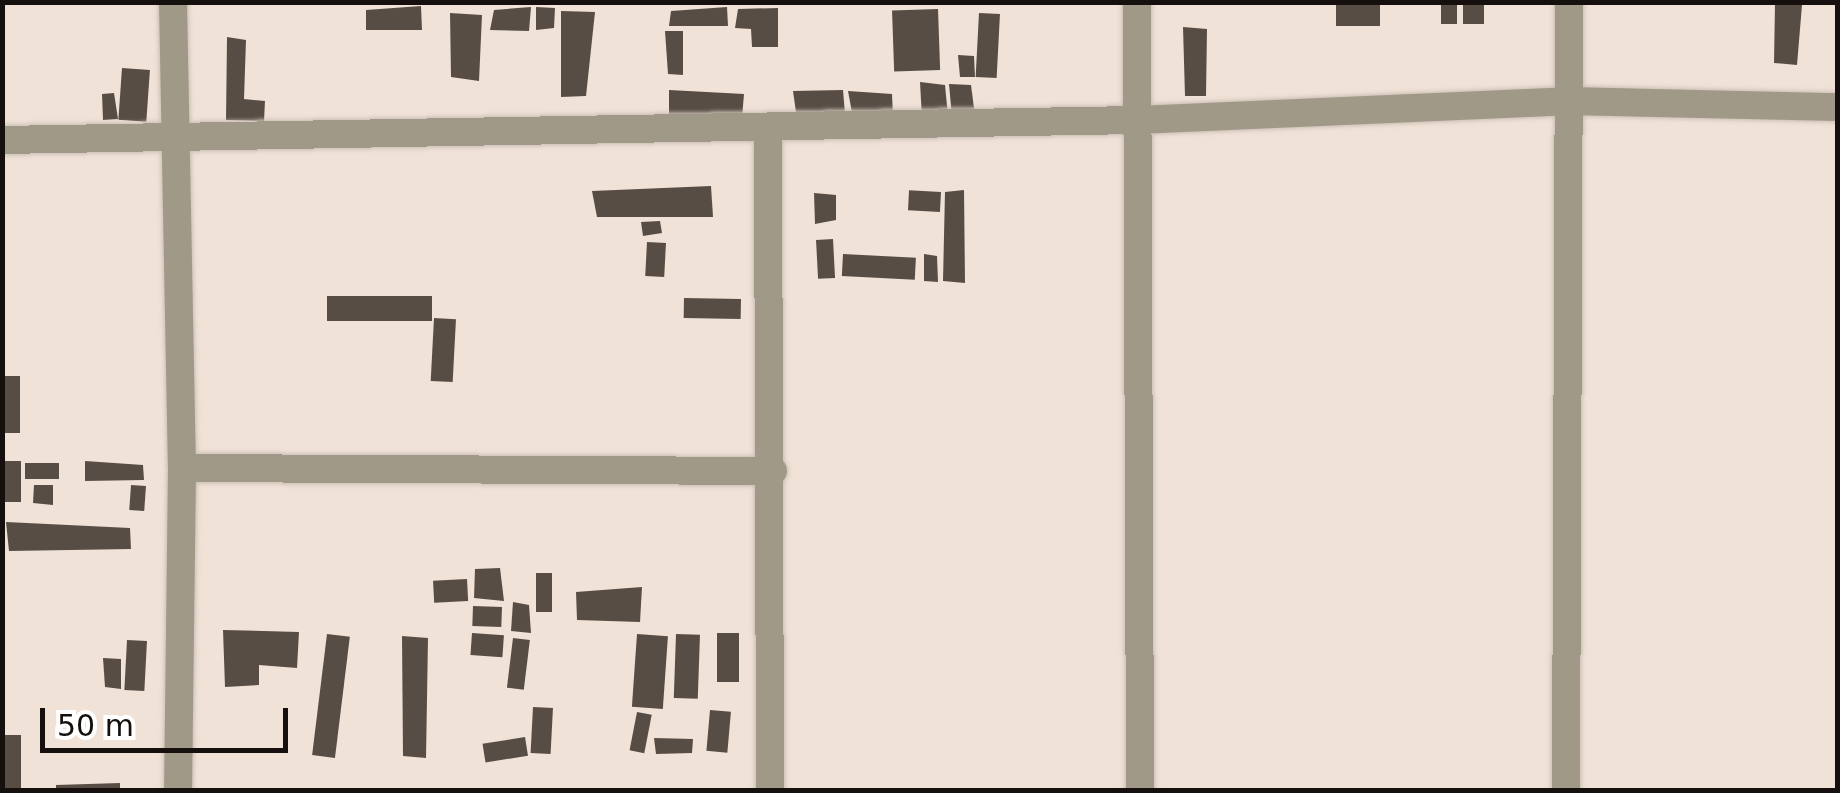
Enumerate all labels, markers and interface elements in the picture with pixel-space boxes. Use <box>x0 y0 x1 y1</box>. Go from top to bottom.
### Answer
scale bar <box>45 688 292 750</box>
text: 50 m <box>57 708 134 743</box>

